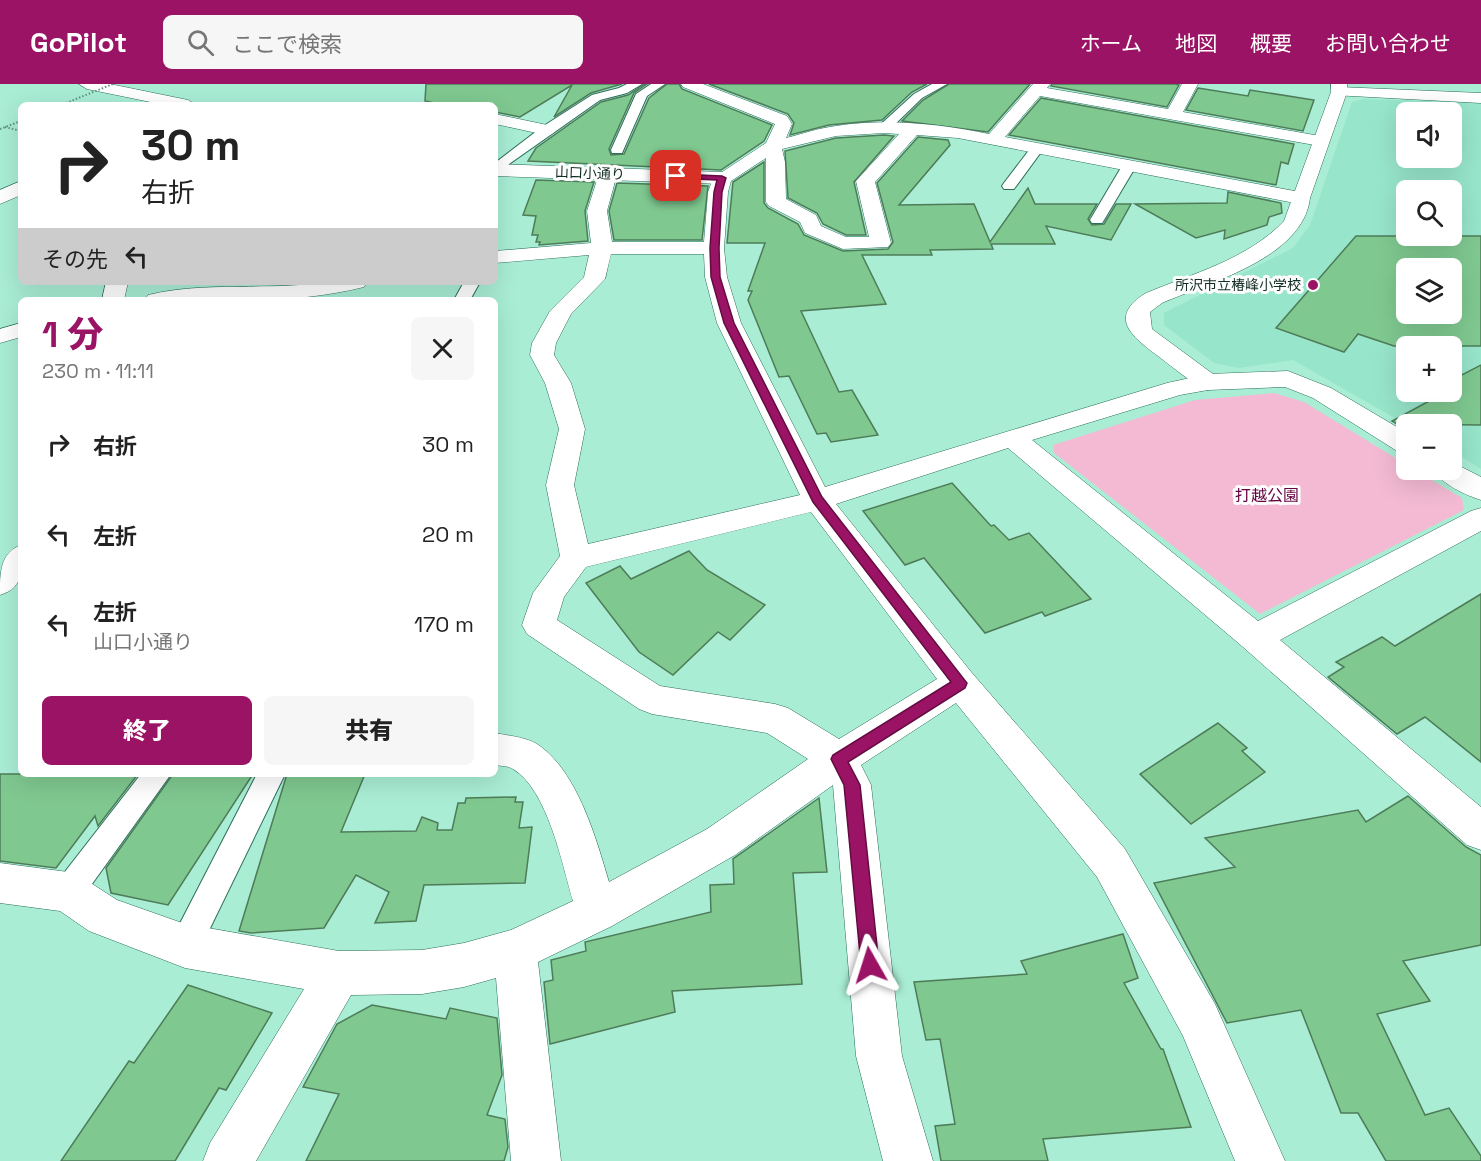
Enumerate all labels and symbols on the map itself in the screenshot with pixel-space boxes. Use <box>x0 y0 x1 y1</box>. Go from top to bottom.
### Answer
pin <box>650 150 701 201</box>
street label: 山口小通り <box>555 163 625 183</box>
place label: 所沢市立椿峰小学校 <box>1175 276 1301 294</box>
marker: 所沢市立椿峰小学校 <box>1306 278 1320 292</box>
park label: 打越公園 <box>1235 485 1299 506</box>
position arrow <box>838 933 902 997</box>

